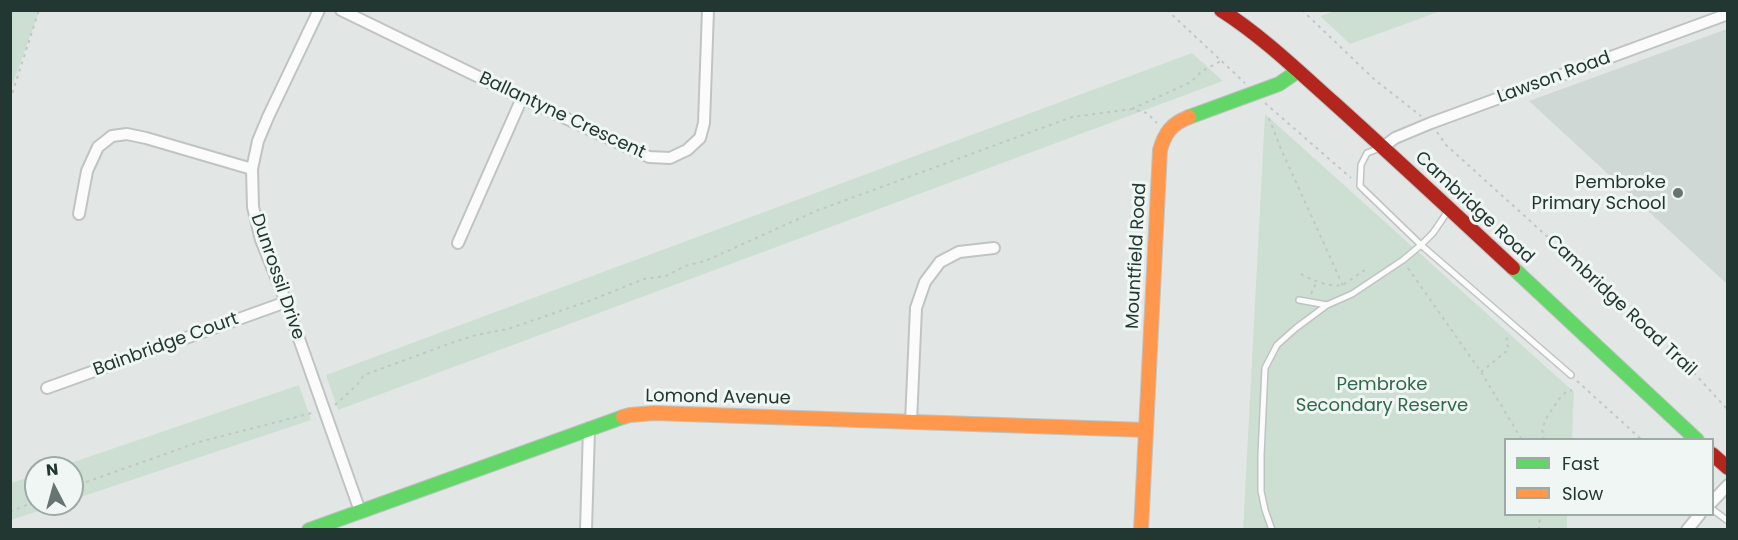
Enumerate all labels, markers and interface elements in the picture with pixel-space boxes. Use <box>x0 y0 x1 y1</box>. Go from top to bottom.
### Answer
street label: Lawson Road <box>1495 48 1613 108</box>
street label: Ballantyne Crescent <box>475 68 649 164</box>
street label: Cambridge Road <box>1410 147 1538 269</box>
place label: Pembroke Primary School <box>1532 172 1666 214</box>
street label: Mountfield Road <box>1122 182 1152 330</box>
marker: Pembroke Primary School <box>1671 186 1685 200</box>
street label: Dunrossil Drive <box>245 211 309 343</box>
street label: Cambridge Road Trail <box>1541 231 1701 381</box>
street label: Bainbridge Court <box>90 309 242 381</box>
park label: Pembroke Secondary Reserve <box>1296 374 1468 416</box>
street label: Lomond Avenue <box>645 386 791 410</box>
legend <box>1504 438 1714 516</box>
text: Fast <box>1562 451 1599 476</box>
north arrow <box>24 456 84 516</box>
text: N <box>45 458 59 482</box>
text: Slow <box>1562 481 1603 506</box>

